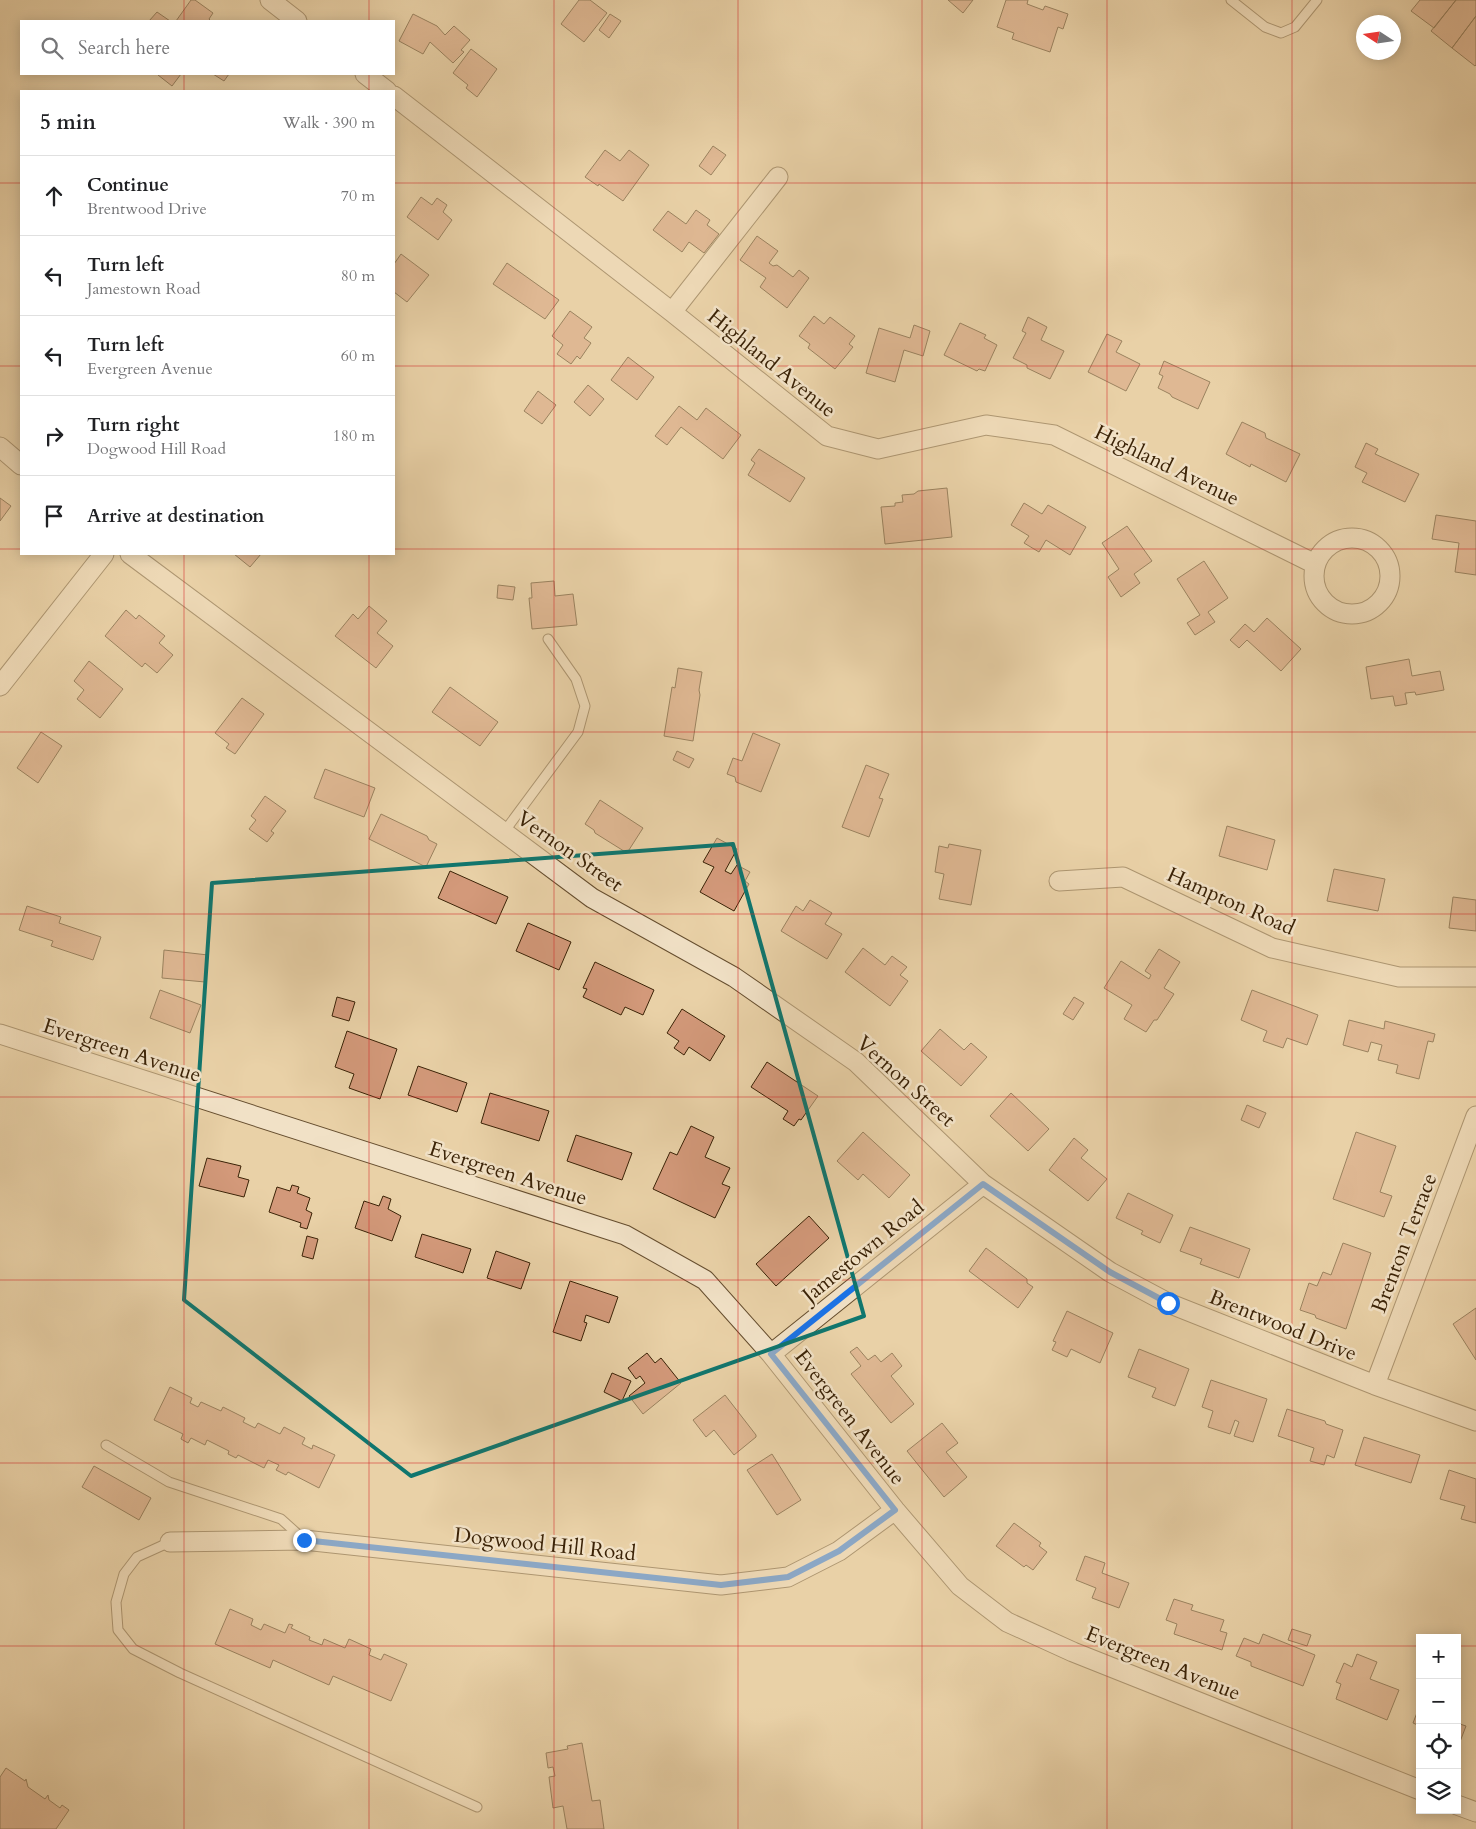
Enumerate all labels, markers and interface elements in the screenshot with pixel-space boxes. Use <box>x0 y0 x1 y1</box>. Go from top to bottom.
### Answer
north arrow <box>1356 15 1401 60</box>
search box <box>20 20 395 75</box>
icon: search <box>38 34 66 62</box>
text: Search here <box>78 35 170 61</box>
text: 5 min <box>40 108 96 137</box>
text: Walk · 390 m <box>283 112 375 134</box>
text: Continue <box>87 172 169 198</box>
icon: ahead <box>40 182 68 210</box>
text: 70 m <box>341 185 375 207</box>
text: Brentwood Drive <box>87 198 207 220</box>
text: Turn left <box>87 252 164 278</box>
icon: left <box>40 262 68 290</box>
text: 80 m <box>341 265 375 287</box>
text: Jamestown Road <box>87 278 201 300</box>
street label: Highland Avenue <box>701 302 842 424</box>
text: Turn left <box>87 332 164 358</box>
icon: left <box>40 342 68 370</box>
text: 60 m <box>341 345 375 367</box>
text: Evergreen Avenue <box>87 358 213 380</box>
text: Turn right <box>87 412 179 438</box>
street label: Highland Avenue <box>1089 418 1244 513</box>
icon: right <box>40 422 68 450</box>
text: 180 m <box>333 425 375 447</box>
text: Dogwood Hill Road <box>87 438 226 460</box>
icon: arrive <box>40 502 68 530</box>
text: Arrive at destination <box>87 503 264 529</box>
street label: Vernon Street <box>511 804 629 899</box>
street label: Hampton Road <box>1162 860 1299 943</box>
street label: Evergreen Avenue <box>39 1011 205 1090</box>
street label: Vernon Street <box>850 1029 962 1134</box>
street label: Evergreen Avenue <box>425 1134 591 1213</box>
street label: Brenton Terrace <box>1365 1169 1444 1317</box>
street label: Jamestown Road <box>794 1193 930 1311</box>
street label: Brentwood Drive <box>1205 1283 1361 1368</box>
route start <box>1157 1292 1180 1315</box>
street label: Evergreen Avenue <box>787 1343 912 1491</box>
street label: Dogwood Hill Road <box>453 1521 637 1568</box>
route end <box>293 1529 316 1552</box>
street label: Evergreen Avenue <box>1081 1619 1245 1708</box>
map controls <box>1416 1634 1461 1814</box>
button: + <box>1416 1634 1461 1679</box>
button: − <box>1416 1679 1461 1724</box>
button: locate <box>1416 1724 1461 1769</box>
button: layers <box>1416 1769 1461 1814</box>

